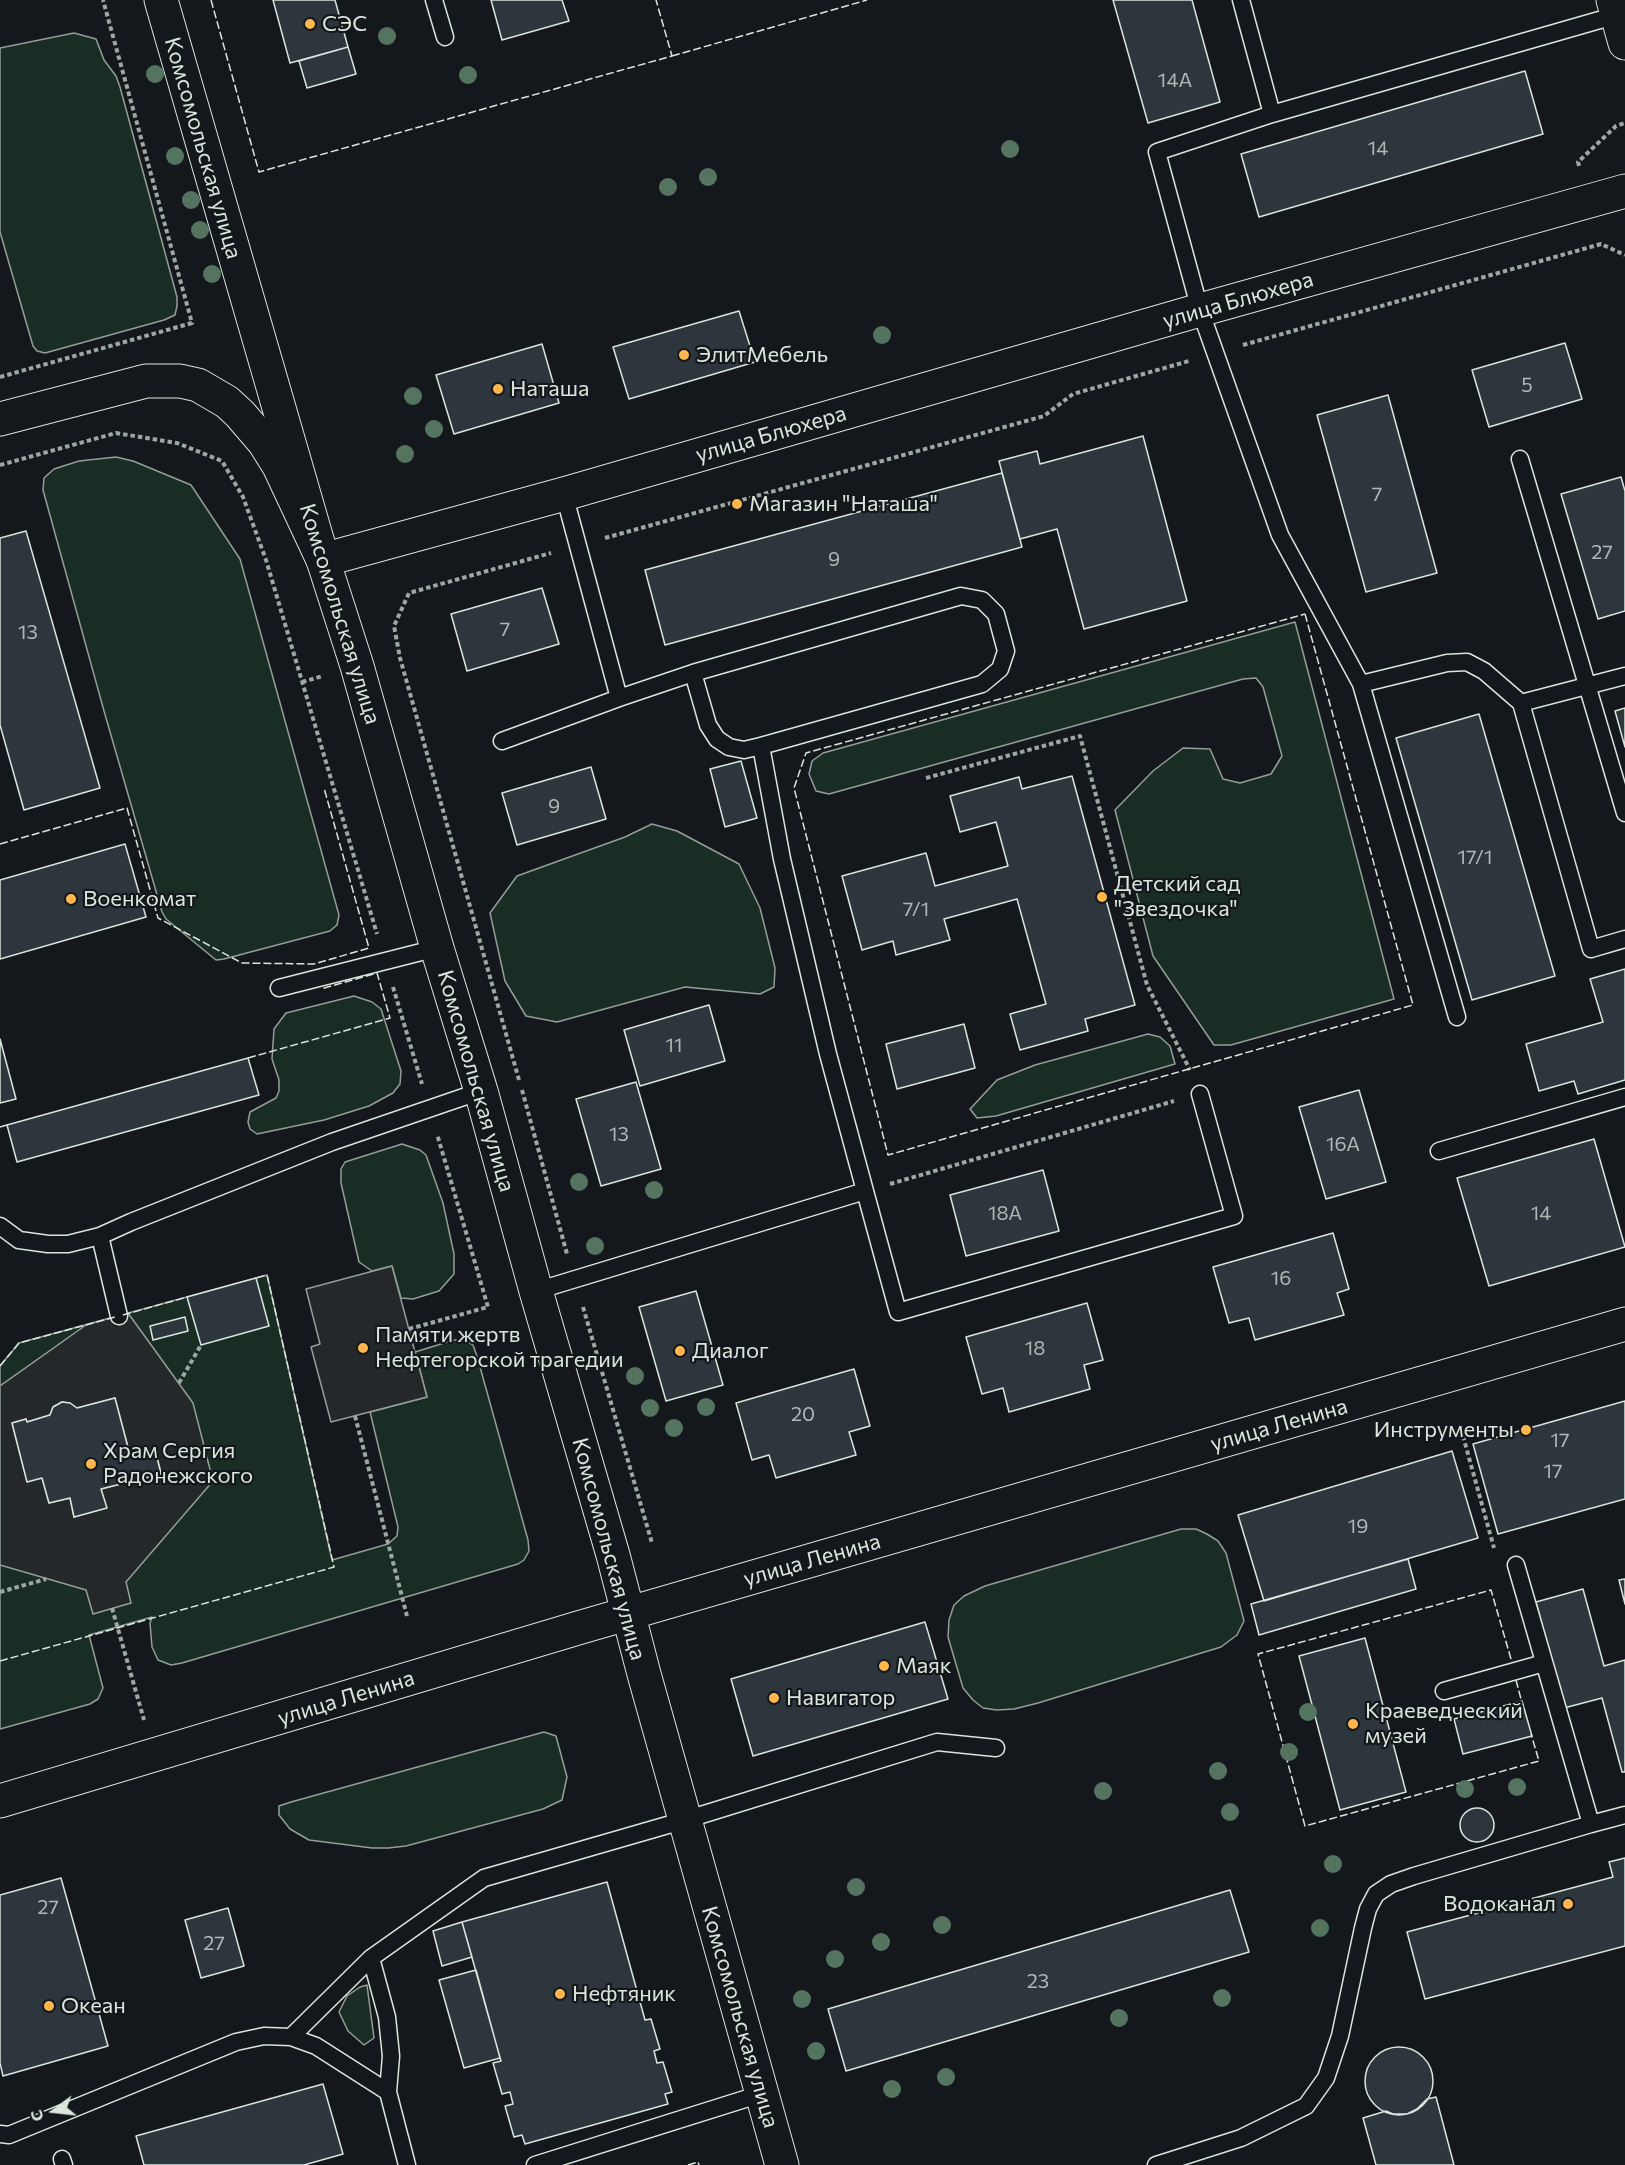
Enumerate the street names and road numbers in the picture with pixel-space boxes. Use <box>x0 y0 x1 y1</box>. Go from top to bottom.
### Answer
street label: Комсомольская улица <box>159 34 247 262</box>
street label: улица Блюхера <box>1160 266 1316 334</box>
street label: улица Блюхера <box>693 400 849 468</box>
street label: Комсомольская улица <box>294 501 386 727</box>
street label: Комсомольская улица <box>432 967 520 1195</box>
street label: улица Ленина <box>1207 1393 1351 1457</box>
street label: Комсомольская улица <box>567 1435 651 1663</box>
street label: улица Ленина <box>740 1528 884 1592</box>
street label: улица Ленина <box>274 1665 418 1731</box>
street label: Комсомольская улица <box>696 1903 784 2131</box>

